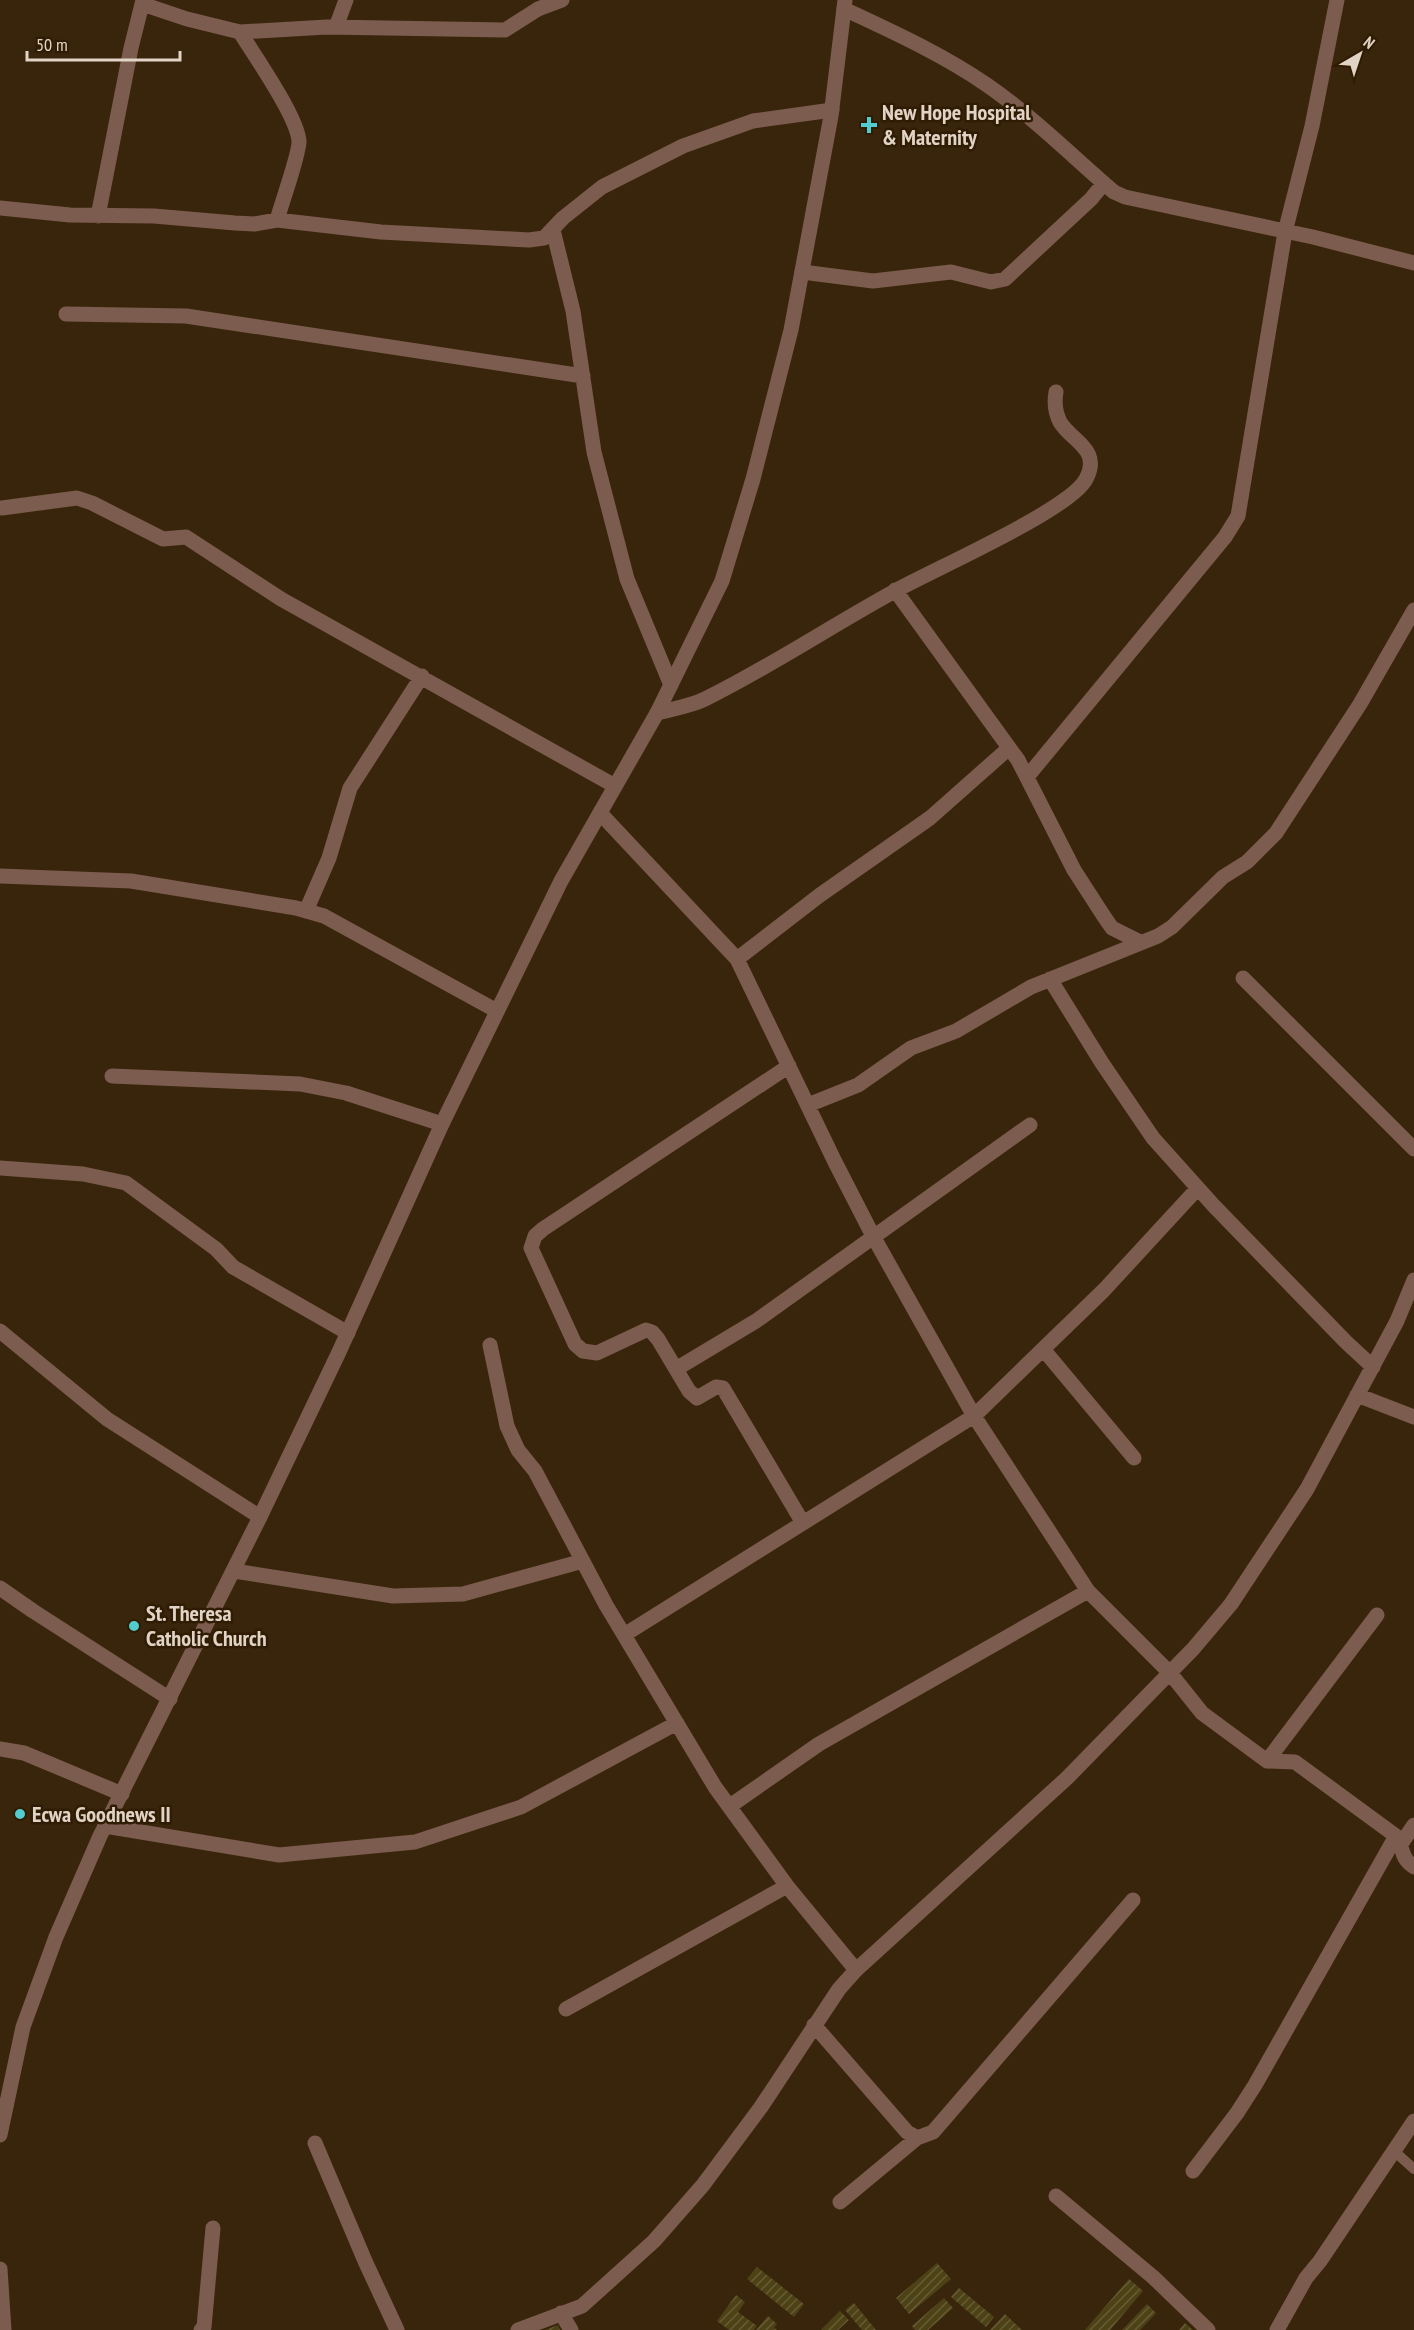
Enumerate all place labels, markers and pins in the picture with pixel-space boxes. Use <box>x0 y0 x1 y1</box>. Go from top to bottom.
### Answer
place label: New Hope Hospital & Maternity <box>882 98 1031 151</box>
marker: New Hope Hospital & Maternity <box>860 116 878 134</box>
place label: St. Theresa Catholic Church <box>146 1599 267 1652</box>
marker: St. Theresa Catholic Church <box>127 1619 141 1633</box>
place label: Ecwa Goodnews II <box>32 1800 171 1828</box>
marker: Ecwa Goodnews II <box>13 1807 27 1821</box>

